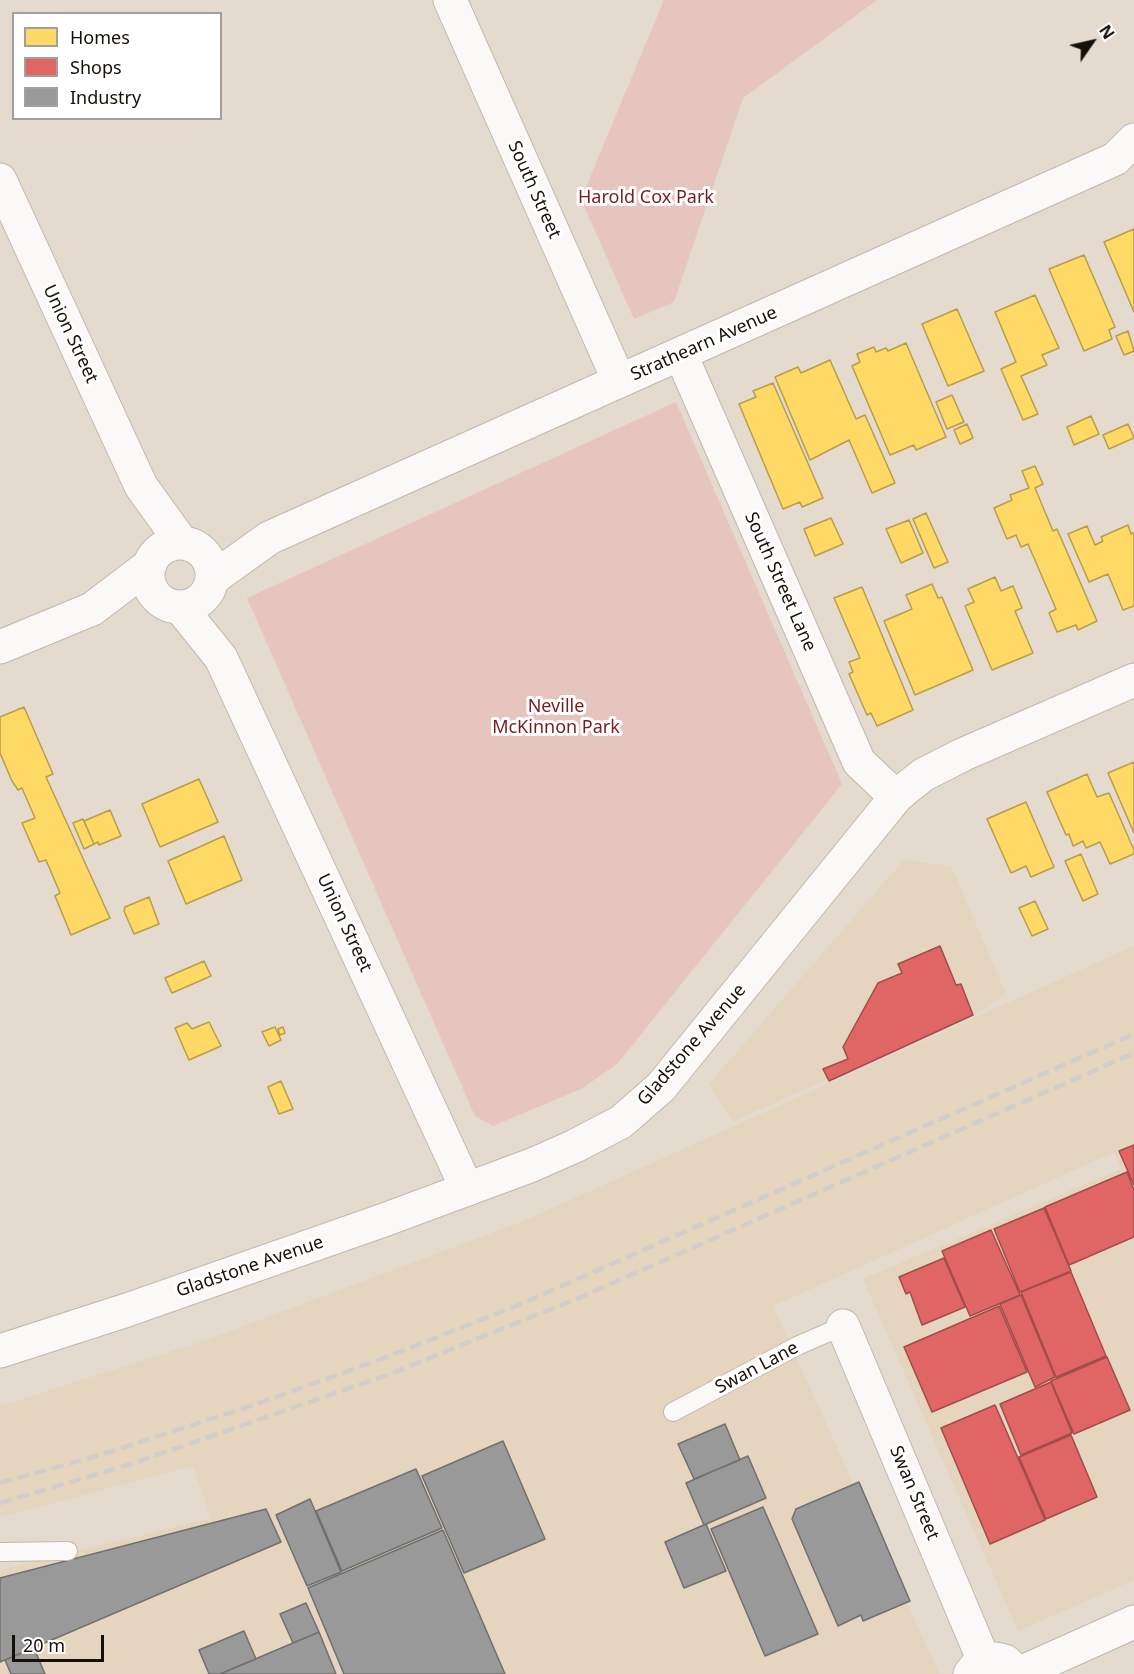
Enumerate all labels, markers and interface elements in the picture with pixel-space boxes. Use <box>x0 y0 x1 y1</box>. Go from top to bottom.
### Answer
legend <box>12 12 222 120</box>
north arrow <box>1062 12 1122 72</box>
text: N <box>1094 20 1120 43</box>
text: Homes <box>70 25 130 49</box>
text: Shops <box>70 55 122 79</box>
text: Industry <box>70 85 141 109</box>
street label: South Street <box>503 138 565 242</box>
park label: Harold Cox Park <box>578 187 714 209</box>
street label: Union Street <box>38 281 102 387</box>
street label: Strathearn Avenue <box>628 302 780 386</box>
street label: South Street Lane <box>740 509 820 655</box>
park label: Neville McKinnon Park <box>492 696 620 738</box>
street label: Union Street <box>312 870 376 976</box>
street label: Gladstone Avenue <box>633 980 751 1110</box>
street label: Gladstone Avenue <box>174 1232 326 1302</box>
street label: Swan Lane <box>712 1337 802 1399</box>
street label: Swan Street <box>884 1443 944 1543</box>
scale bar <box>15 1623 106 1661</box>
text: 20 m <box>23 1633 65 1657</box>

